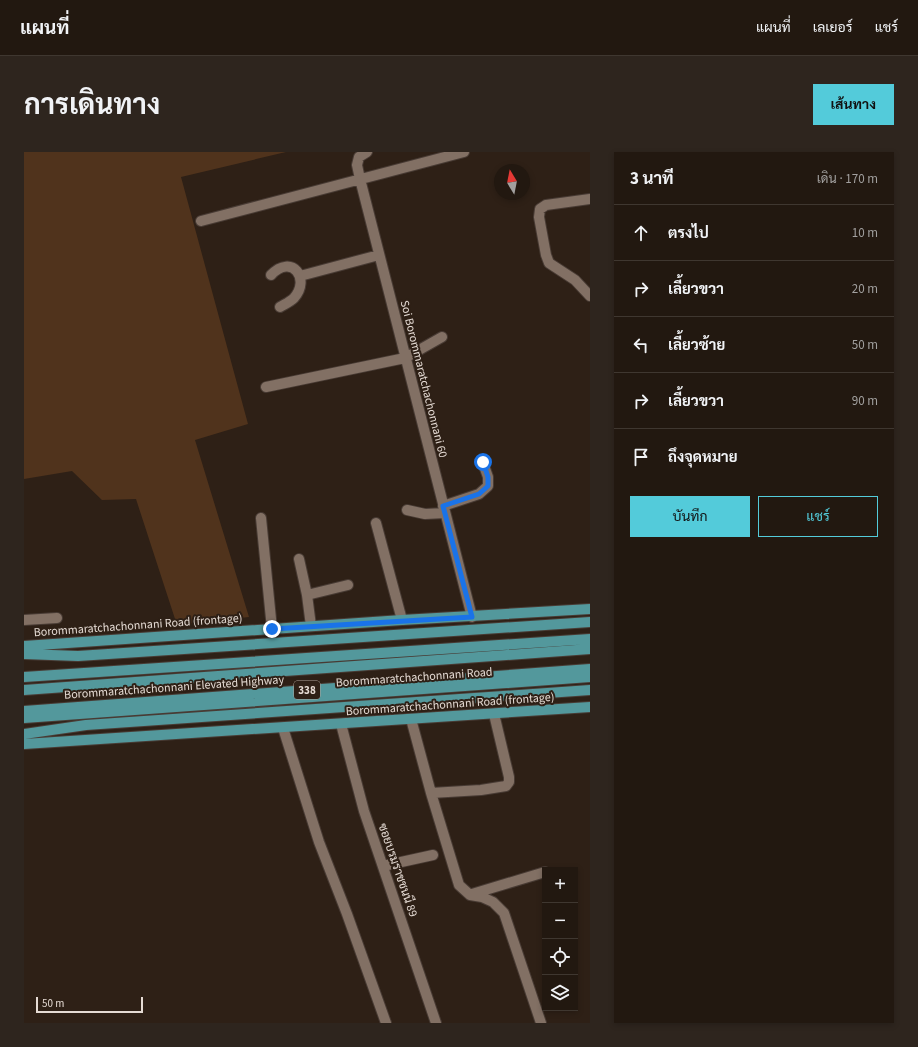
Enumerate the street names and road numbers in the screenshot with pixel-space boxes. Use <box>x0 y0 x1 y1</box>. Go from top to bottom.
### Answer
street label: Soi Borommaratchachonnani 60 <box>396 299 451 460</box>
street label: Borommaratchachonnani Road (frontage) <box>33 610 243 641</box>
street label: Borommaratchachonnani Road <box>335 664 493 691</box>
street label: Borommaratchachonnani Elevated Highway <box>63 671 285 704</box>
road number: 338 <box>294 681 320 699</box>
street label: Borommaratchachonnani Road (frontage) <box>345 689 555 720</box>
street label: ซอยบรมราชชนนี 89 <box>374 821 422 919</box>

